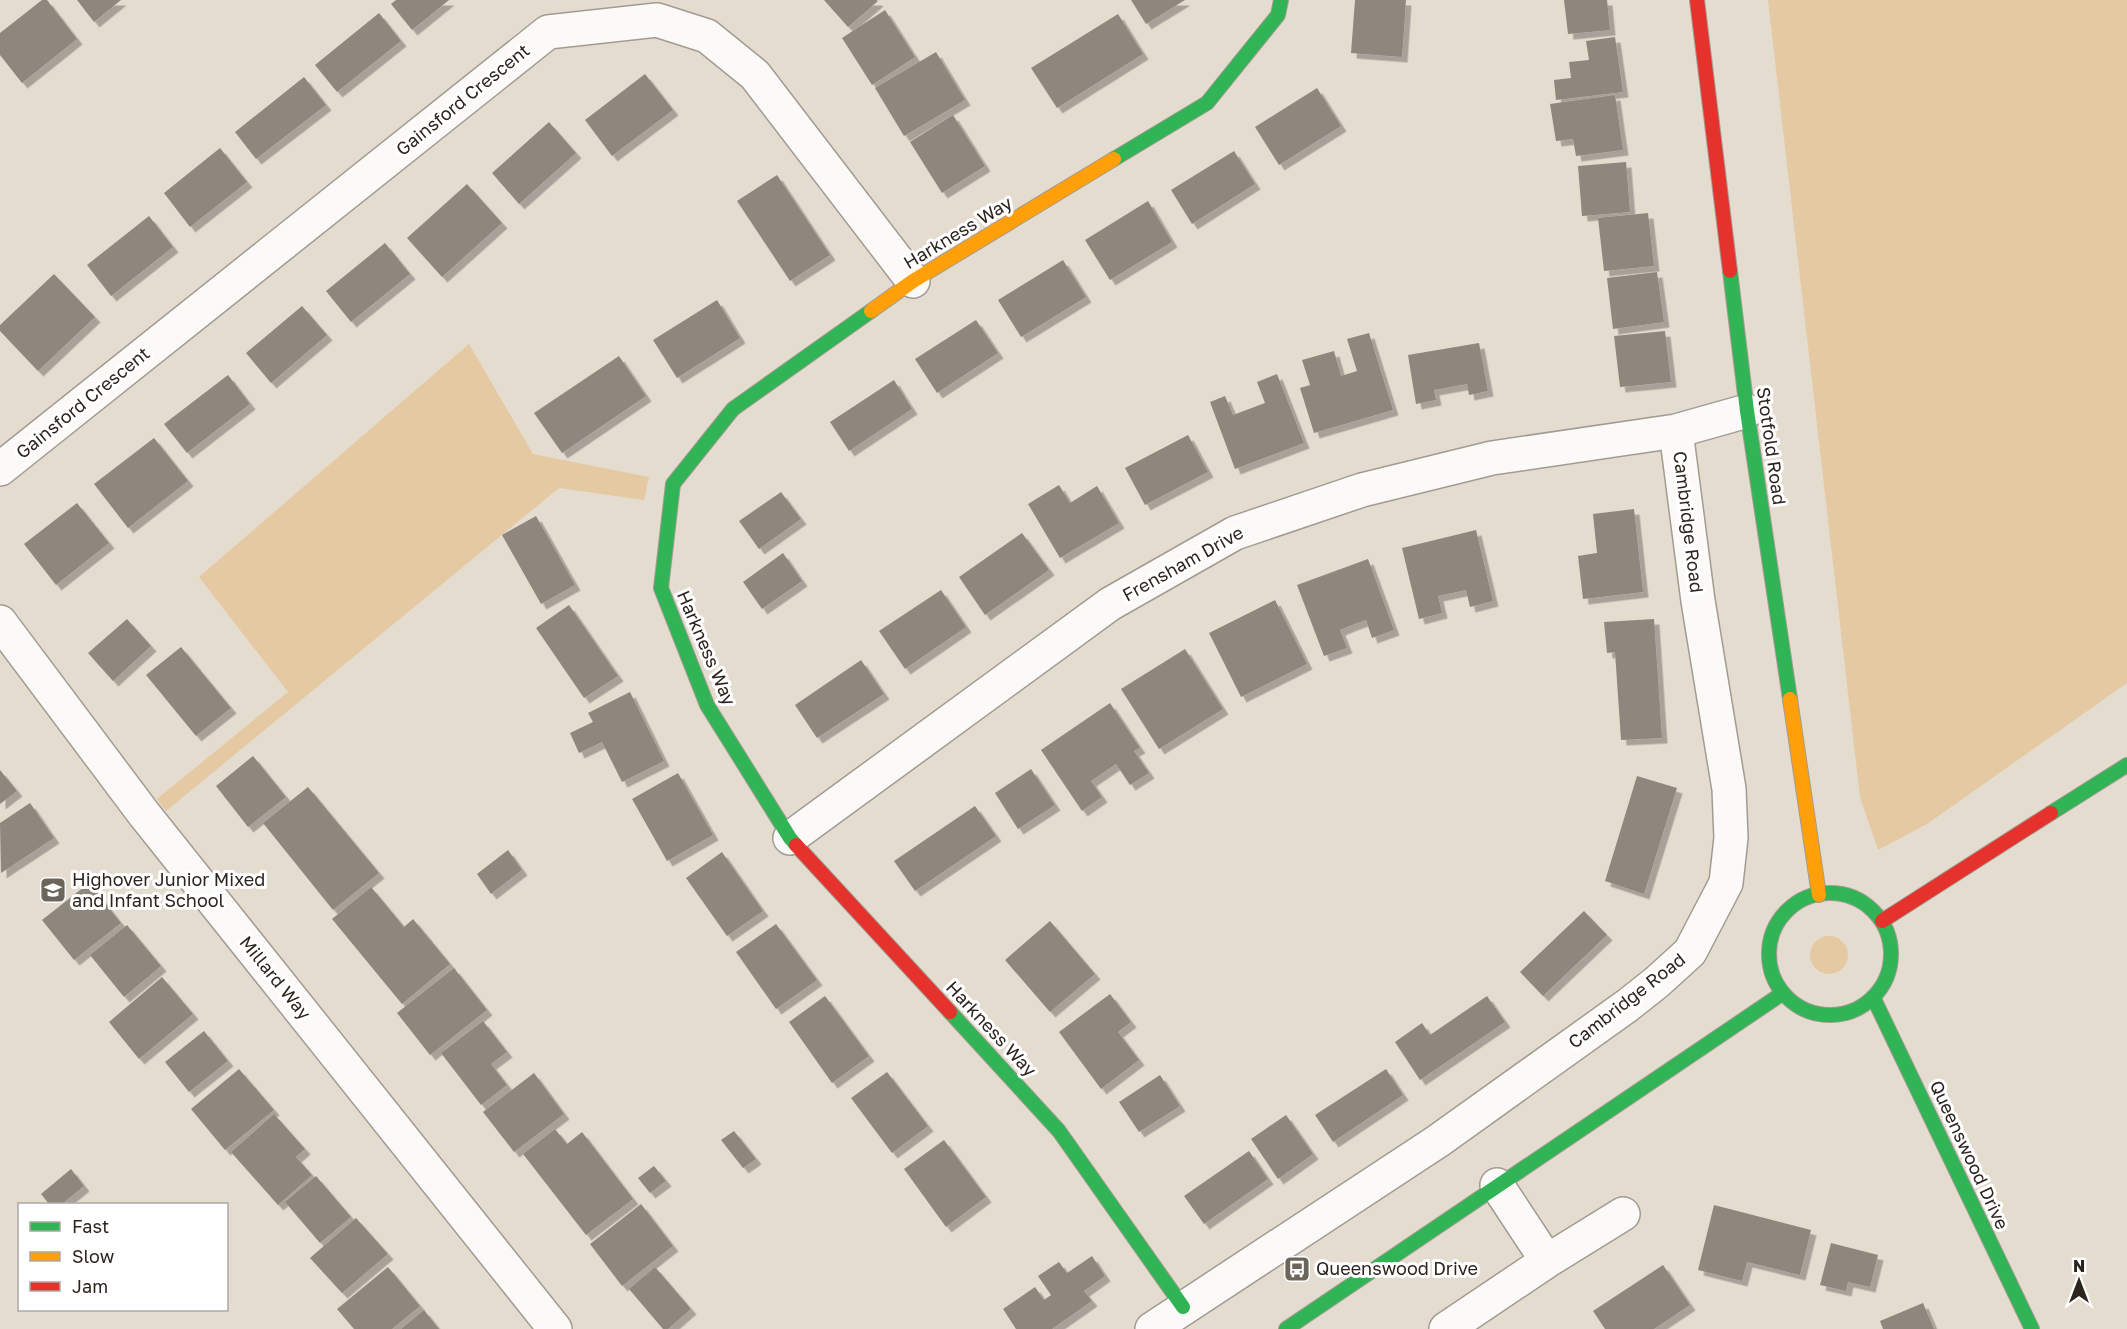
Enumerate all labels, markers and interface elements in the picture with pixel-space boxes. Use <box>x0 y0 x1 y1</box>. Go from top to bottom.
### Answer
street label: Gainsford Crescent <box>391 39 534 160</box>
street label: Harkness Way <box>899 191 1016 273</box>
street label: Gainsford Crescent <box>11 342 154 463</box>
street label: Stotfold Road <box>1753 386 1791 506</box>
street label: Cambridge Road <box>1669 450 1709 594</box>
street label: Frensham Drive <box>1118 521 1247 605</box>
street label: Harkness Way <box>673 587 741 708</box>
place label: Highover Junior Mixed and Infant School <box>72 868 265 911</box>
school or university icon: Highover Junior Mixed and Infant School <box>38 875 68 905</box>
street label: Millard Way <box>235 931 316 1023</box>
street label: Cambridge Road <box>1563 948 1689 1053</box>
street label: Harkness Way <box>942 976 1042 1081</box>
street label: Queenswood Drive <box>1926 1077 2014 1233</box>
legend <box>18 1203 228 1311</box>
text: Fast <box>72 1215 109 1237</box>
text: Slow <box>72 1245 115 1267</box>
north arrow <box>2049 1251 2109 1311</box>
bus stop icon: Queenswood Drive <box>1282 1254 1312 1284</box>
text: N <box>2073 1256 2085 1276</box>
place label: Queenswood Drive <box>1316 1257 1478 1279</box>
text: Jam <box>72 1275 108 1297</box>

